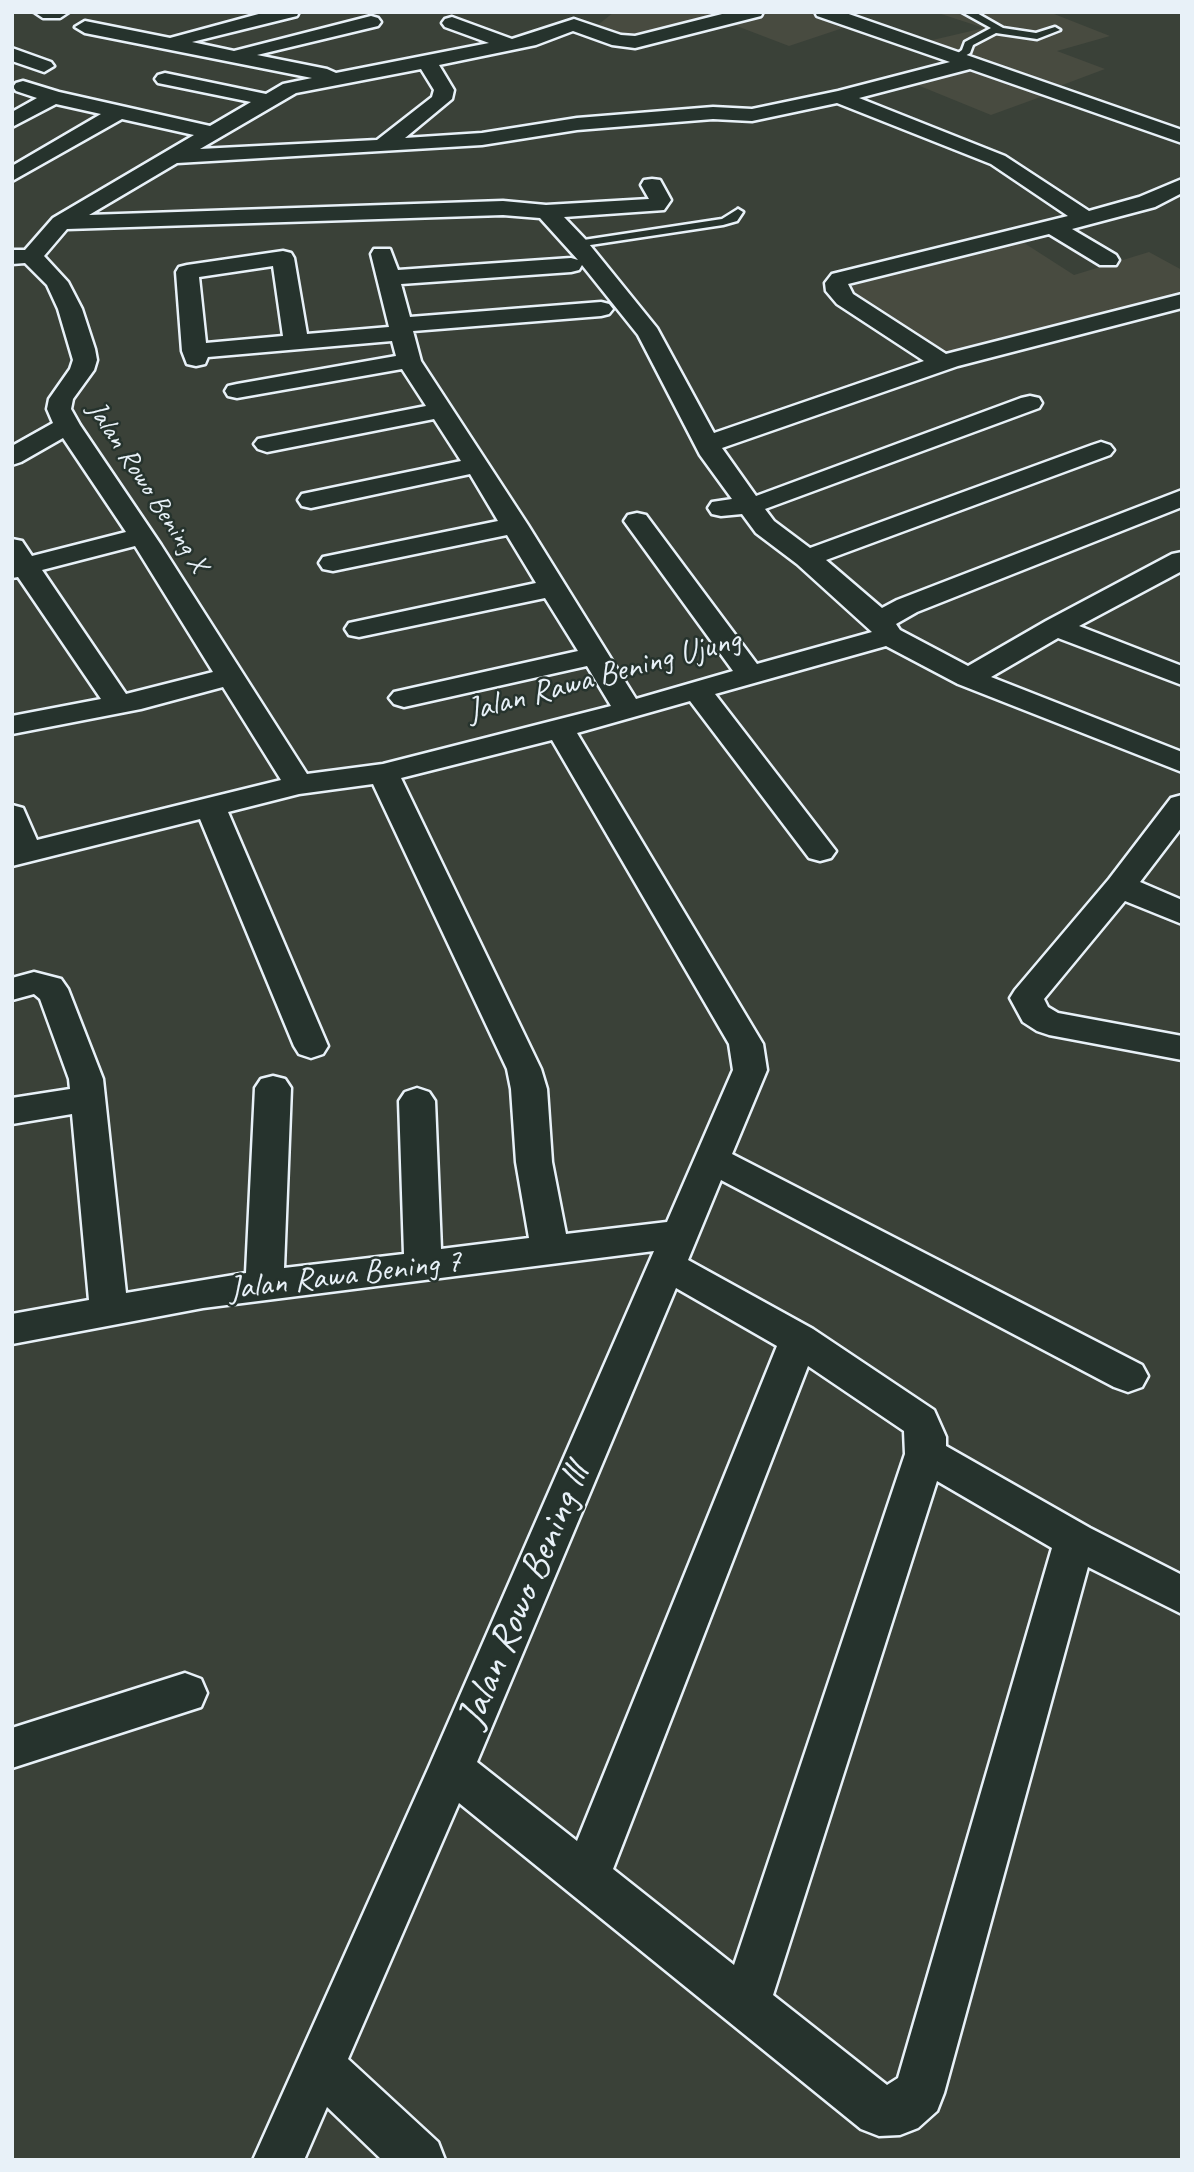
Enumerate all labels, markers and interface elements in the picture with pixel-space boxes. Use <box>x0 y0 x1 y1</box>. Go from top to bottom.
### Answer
street label: Jalan Rowo Bening X <box>79 395 215 579</box>
street label: Jalan Rawa Bening Ujung <box>463 620 745 732</box>
street label: Jalan Rawa Bening 7 <box>227 1242 463 1310</box>
street label: Jalan Rowo Bening lll <box>448 1458 602 1734</box>

